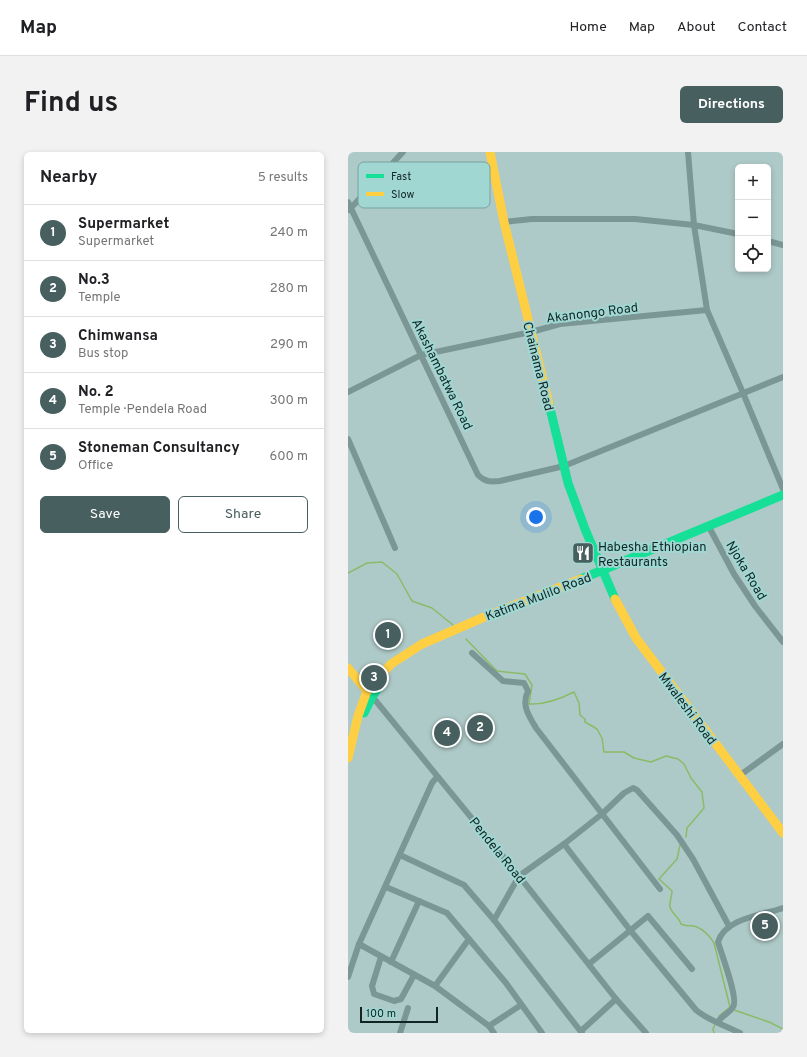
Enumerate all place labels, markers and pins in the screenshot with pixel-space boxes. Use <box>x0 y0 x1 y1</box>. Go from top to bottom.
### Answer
restaurant icon: Habesha Ethiopian Restaurants <box>570 540 596 566</box>
place label: Habesha Ethiopian Restaurants <box>598 540 706 571</box>
pin: 1 <box>375 620 401 650</box>
pin: 3 <box>361 663 387 693</box>
pin: 2 <box>467 713 493 743</box>
pin: 4 <box>434 718 460 748</box>
pin: 5 <box>752 911 778 941</box>

